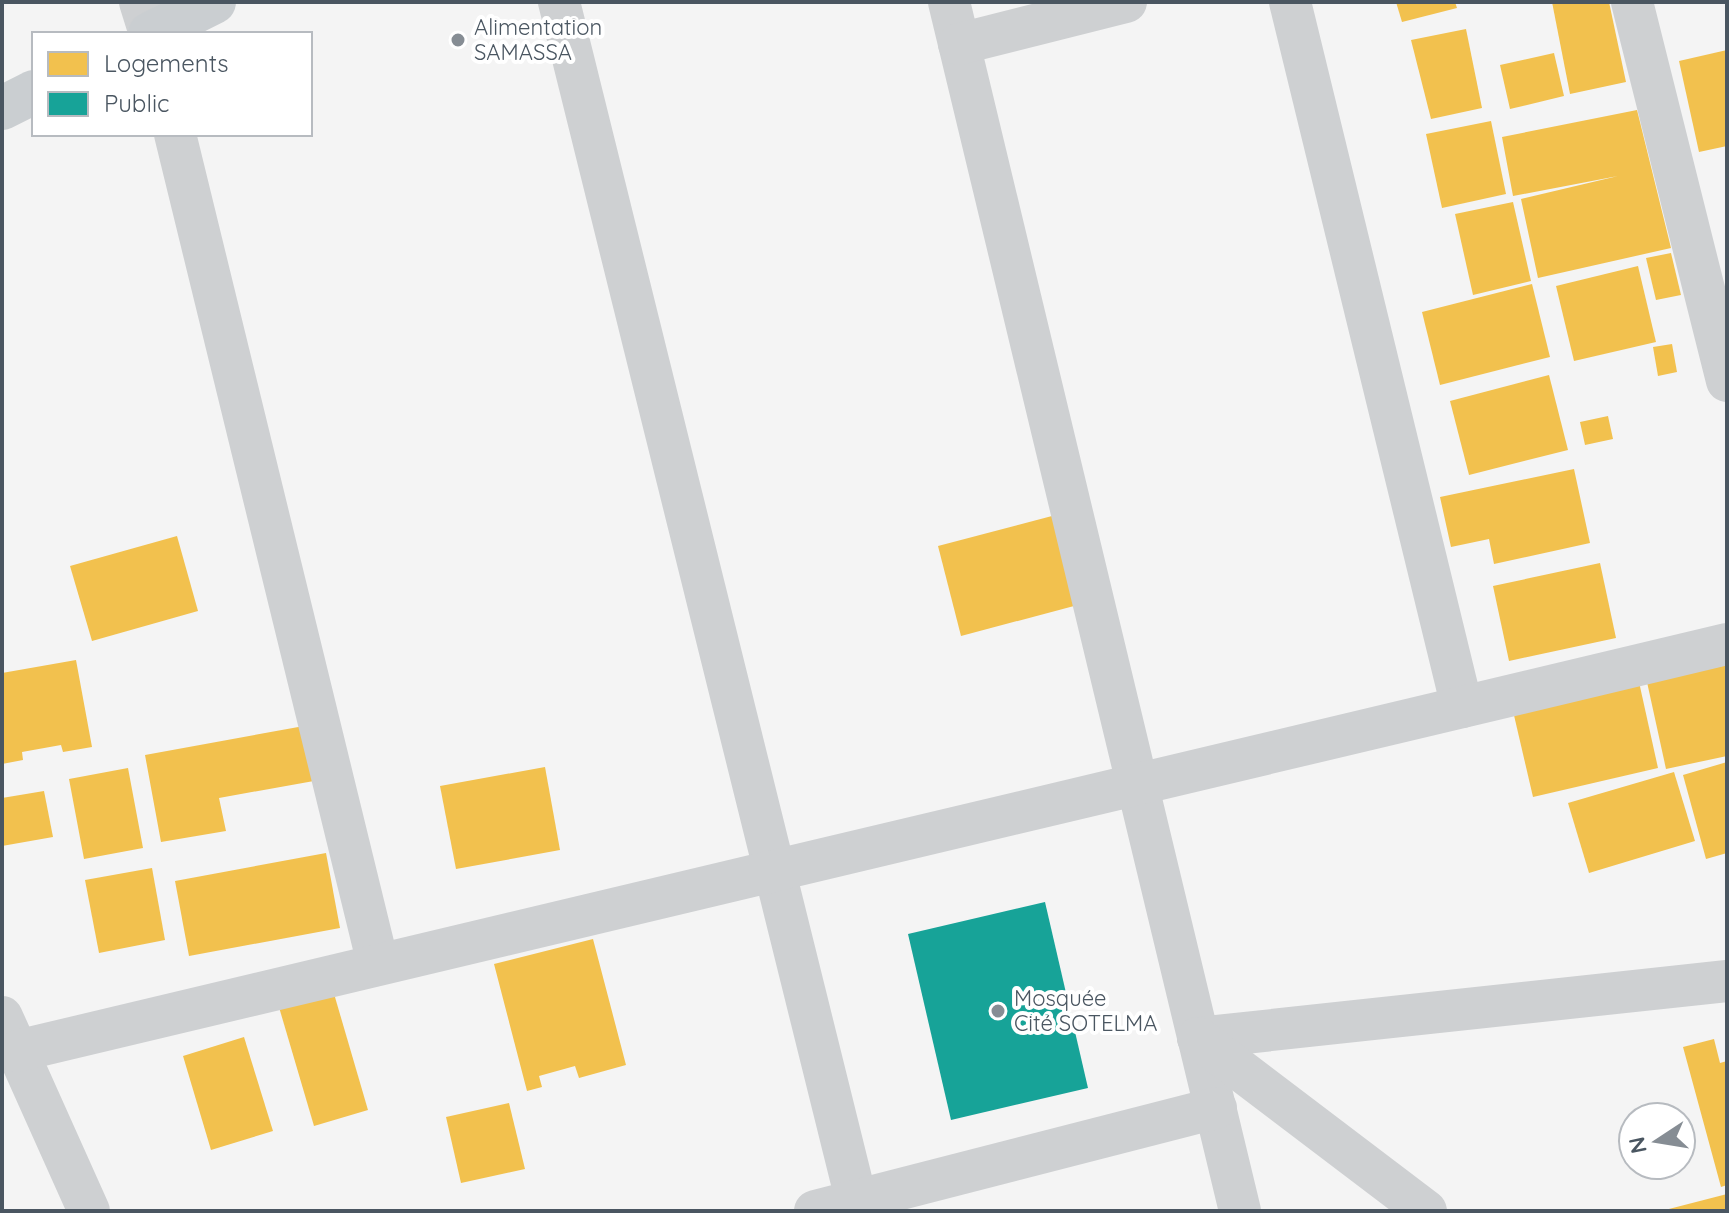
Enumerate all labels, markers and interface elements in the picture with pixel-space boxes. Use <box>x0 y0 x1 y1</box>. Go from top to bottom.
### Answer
place label: Alimentation SAMASSA <box>474 13 602 66</box>
marker: Alimentation SAMASSA <box>449 31 467 49</box>
legend <box>32 32 312 136</box>
text: Logements <box>104 48 229 78</box>
text: Public <box>104 88 169 118</box>
place label: Mosquée Cité SOTELMA <box>1014 984 1158 1037</box>
marker: Mosquée Cité SOTELMA <box>989 1002 1007 1020</box>
north arrow <box>1617 1101 1697 1181</box>
text: N <box>1622 1134 1653 1156</box>

